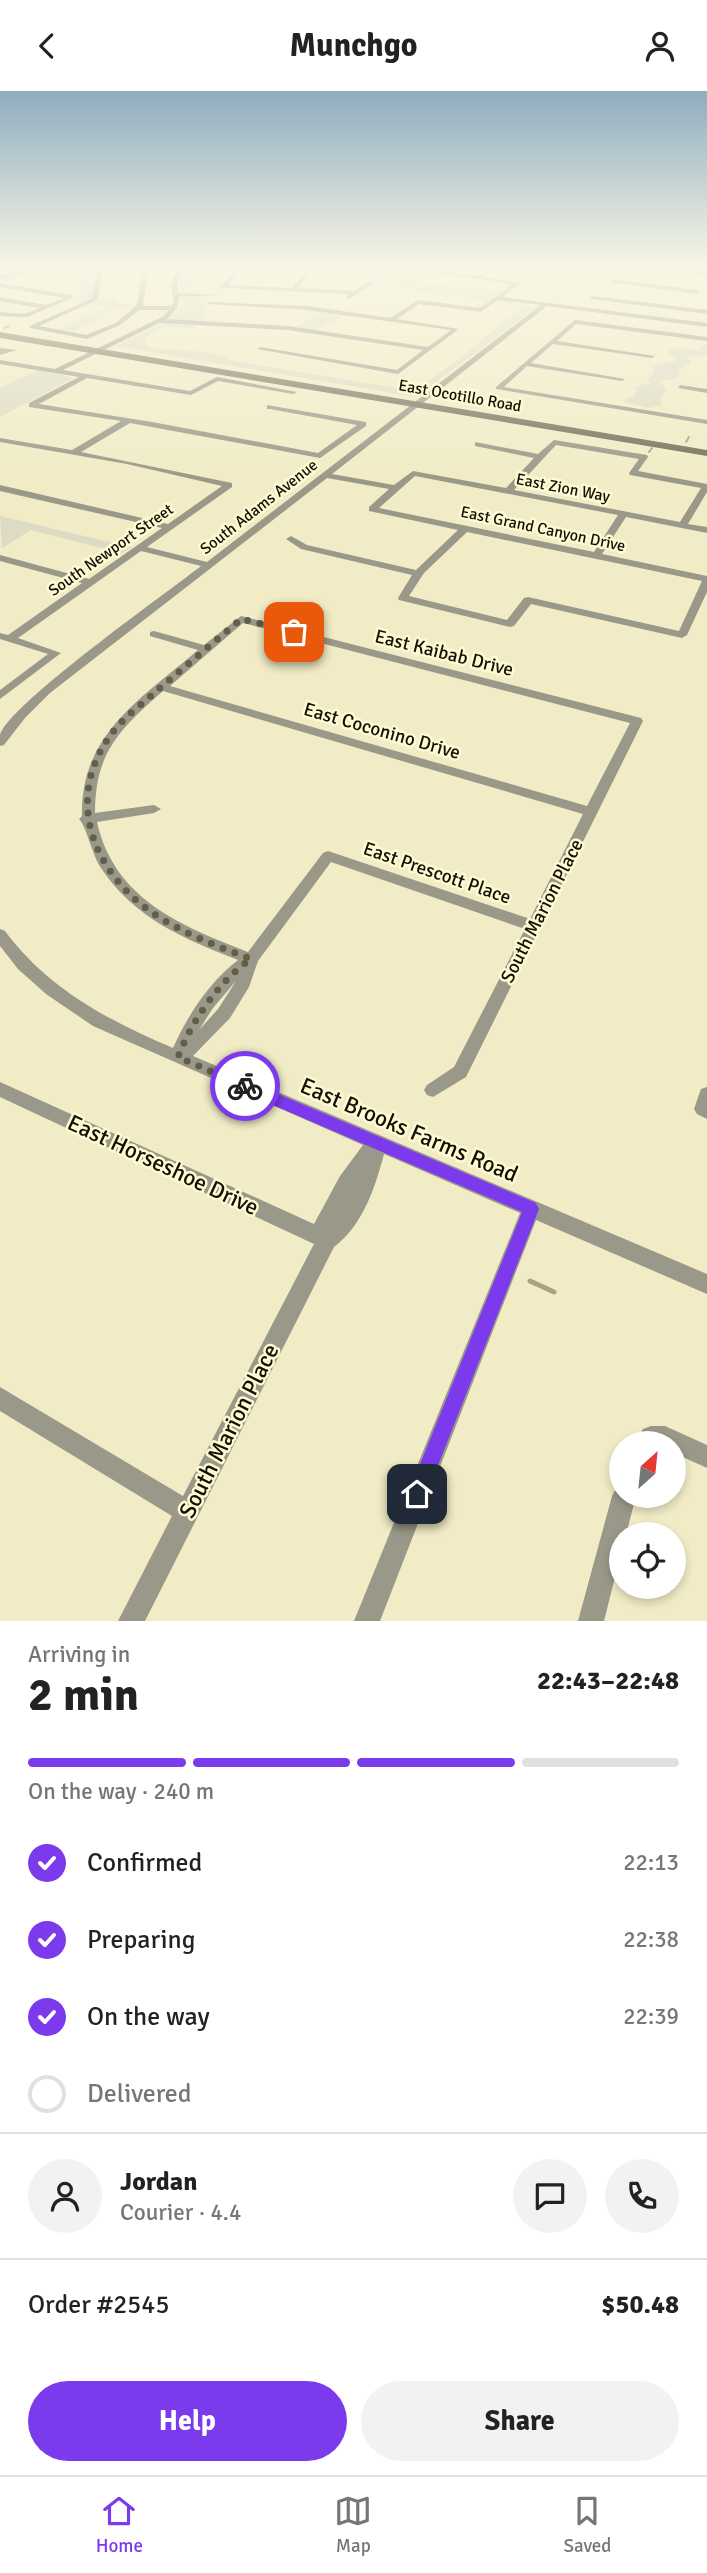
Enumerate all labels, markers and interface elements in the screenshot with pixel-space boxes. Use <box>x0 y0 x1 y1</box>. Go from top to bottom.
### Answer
text: Munchgo <box>289 26 418 65</box>
icon: back <box>28 27 66 65</box>
icon: person <box>641 27 679 65</box>
street label: East Ocotillo Road <box>397 375 523 417</box>
street label: South Adams Avenue <box>196 455 322 559</box>
street label: East Zion Way <box>514 469 612 507</box>
street label: South Newport Street <box>45 499 178 601</box>
street label: East Grand Canyon Drive <box>459 502 627 556</box>
pin <box>264 602 324 662</box>
icon: bag <box>275 613 313 651</box>
street label: East Kaibab Drive <box>372 624 516 682</box>
street label: East Coconino Drive <box>301 697 463 765</box>
street label: South Marion Place <box>495 835 589 987</box>
street label: East Prescott Place <box>360 836 514 910</box>
courier <box>210 1051 280 1121</box>
icon: bike <box>226 1067 264 1105</box>
street label: East Brooks Farms Road <box>296 1071 522 1189</box>
street label: East Horseshoe Drive <box>63 1108 263 1222</box>
street label: South Marion Place <box>173 1339 285 1523</box>
north arrow <box>609 1431 686 1509</box>
map controls <box>609 1431 686 1599</box>
pin <box>387 1464 447 1524</box>
icon: home <box>398 1475 436 1513</box>
button: locate <box>609 1522 686 1599</box>
text: Arriving in <box>28 1640 130 1669</box>
text: 22:43–22:48 <box>537 1665 679 1697</box>
text: 2 min <box>28 1667 139 1723</box>
text: On the way · 240 m <box>28 1777 214 1806</box>
icon: check <box>28 1844 66 1882</box>
text: Confirmed <box>87 1847 202 1879</box>
text: 22:13 <box>623 1848 679 1877</box>
icon: check <box>28 1921 66 1959</box>
text: Preparing <box>87 1924 195 1956</box>
text: 22:38 <box>623 1925 679 1954</box>
icon: check <box>28 1998 66 2036</box>
text: On the way <box>87 2001 210 2033</box>
text: 22:39 <box>623 2002 679 2031</box>
text: Delivered <box>87 2078 192 2110</box>
button: person <box>28 2159 102 2233</box>
button: chat <box>513 2159 587 2233</box>
button: phone <box>605 2159 679 2233</box>
text: Jordan <box>120 2166 197 2198</box>
text: Courier · 4.4 <box>120 2198 241 2227</box>
text: Order #2545 <box>28 2289 169 2321</box>
text: $50.48 <box>601 2289 679 2321</box>
button: Help <box>28 2381 347 2461</box>
button: Share <box>361 2381 679 2461</box>
tab: Home <box>96 2492 143 2558</box>
tab: Map <box>334 2492 372 2558</box>
tab: Saved <box>563 2492 611 2558</box>

